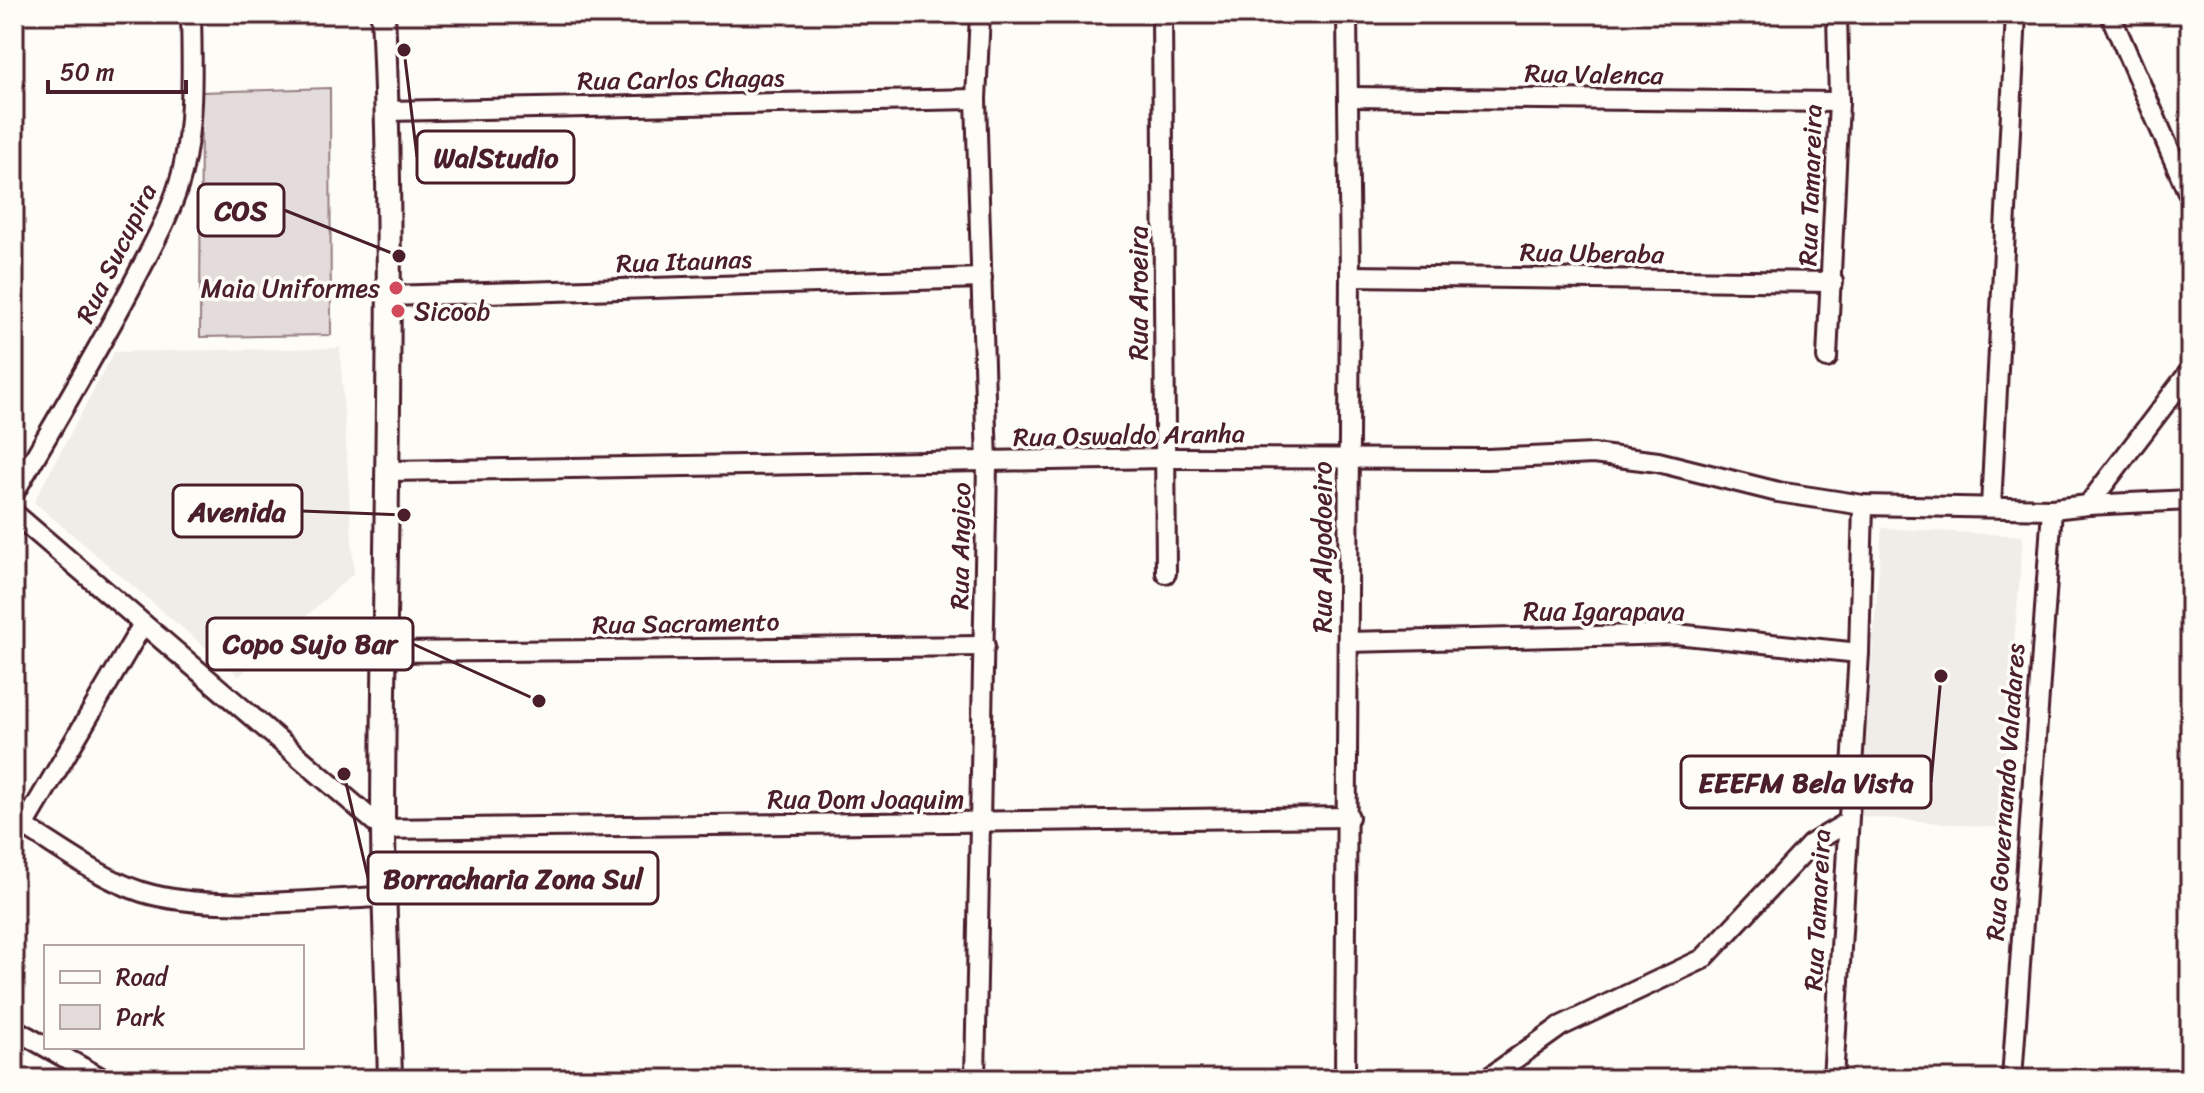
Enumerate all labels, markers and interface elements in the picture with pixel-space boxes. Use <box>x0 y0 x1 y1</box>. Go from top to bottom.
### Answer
scale bar <box>48 44 186 94</box>
street label: Rua Valenca <box>1524 50 1665 98</box>
text: 50 m <box>60 51 115 93</box>
street label: Rua Carlos Chagas <box>577 54 785 104</box>
street label: Rua Tamareira <box>1784 103 1836 267</box>
callout: WalStudio <box>417 131 574 183</box>
text: WalStudio <box>433 133 559 182</box>
street label: Rua Sucupira <box>62 175 170 331</box>
callout: COS <box>198 184 284 236</box>
text: COS <box>213 186 268 235</box>
street label: Rua Aroeira <box>1115 226 1161 360</box>
street label: Rua Uberaba <box>1520 229 1665 277</box>
street label: Rua Itaunas <box>615 236 753 286</box>
place label: Maia Uniformes <box>201 265 380 311</box>
marker: Maia Uniformes <box>387 279 405 297</box>
place label: Sicoob <box>414 288 491 334</box>
marker: Sicoob <box>389 302 407 320</box>
street label: Rua Oswaldo Aranha <box>1013 410 1245 460</box>
street label: Rua Algodoeiro <box>1299 461 1345 633</box>
street label: Rua Angico <box>936 482 984 610</box>
callout: Avenida <box>173 485 302 537</box>
text: Avenida <box>187 487 287 536</box>
street label: Rua Igarapava <box>1523 588 1685 634</box>
street label: Rua Sacramento <box>592 598 780 648</box>
callout: Copo Sujo Bar <box>207 618 413 670</box>
text: Copo Sujo Bar <box>222 619 400 668</box>
street label: Rua Governando Valadares <box>1972 642 2038 942</box>
callout: EEEFM Bela Vista <box>1681 756 1931 808</box>
text: EEEFM Bela Vista <box>1698 758 1914 807</box>
street label: Rua Dom Joaquim <box>768 776 964 822</box>
street label: Rua Tamareira <box>1790 828 1844 992</box>
callout: Borracharia Zona Sul <box>368 852 658 904</box>
text: Borracharia Zona Sul <box>383 854 644 903</box>
legend <box>44 945 304 1049</box>
text: Road <box>116 956 170 998</box>
text: Park <box>116 996 165 1038</box>

